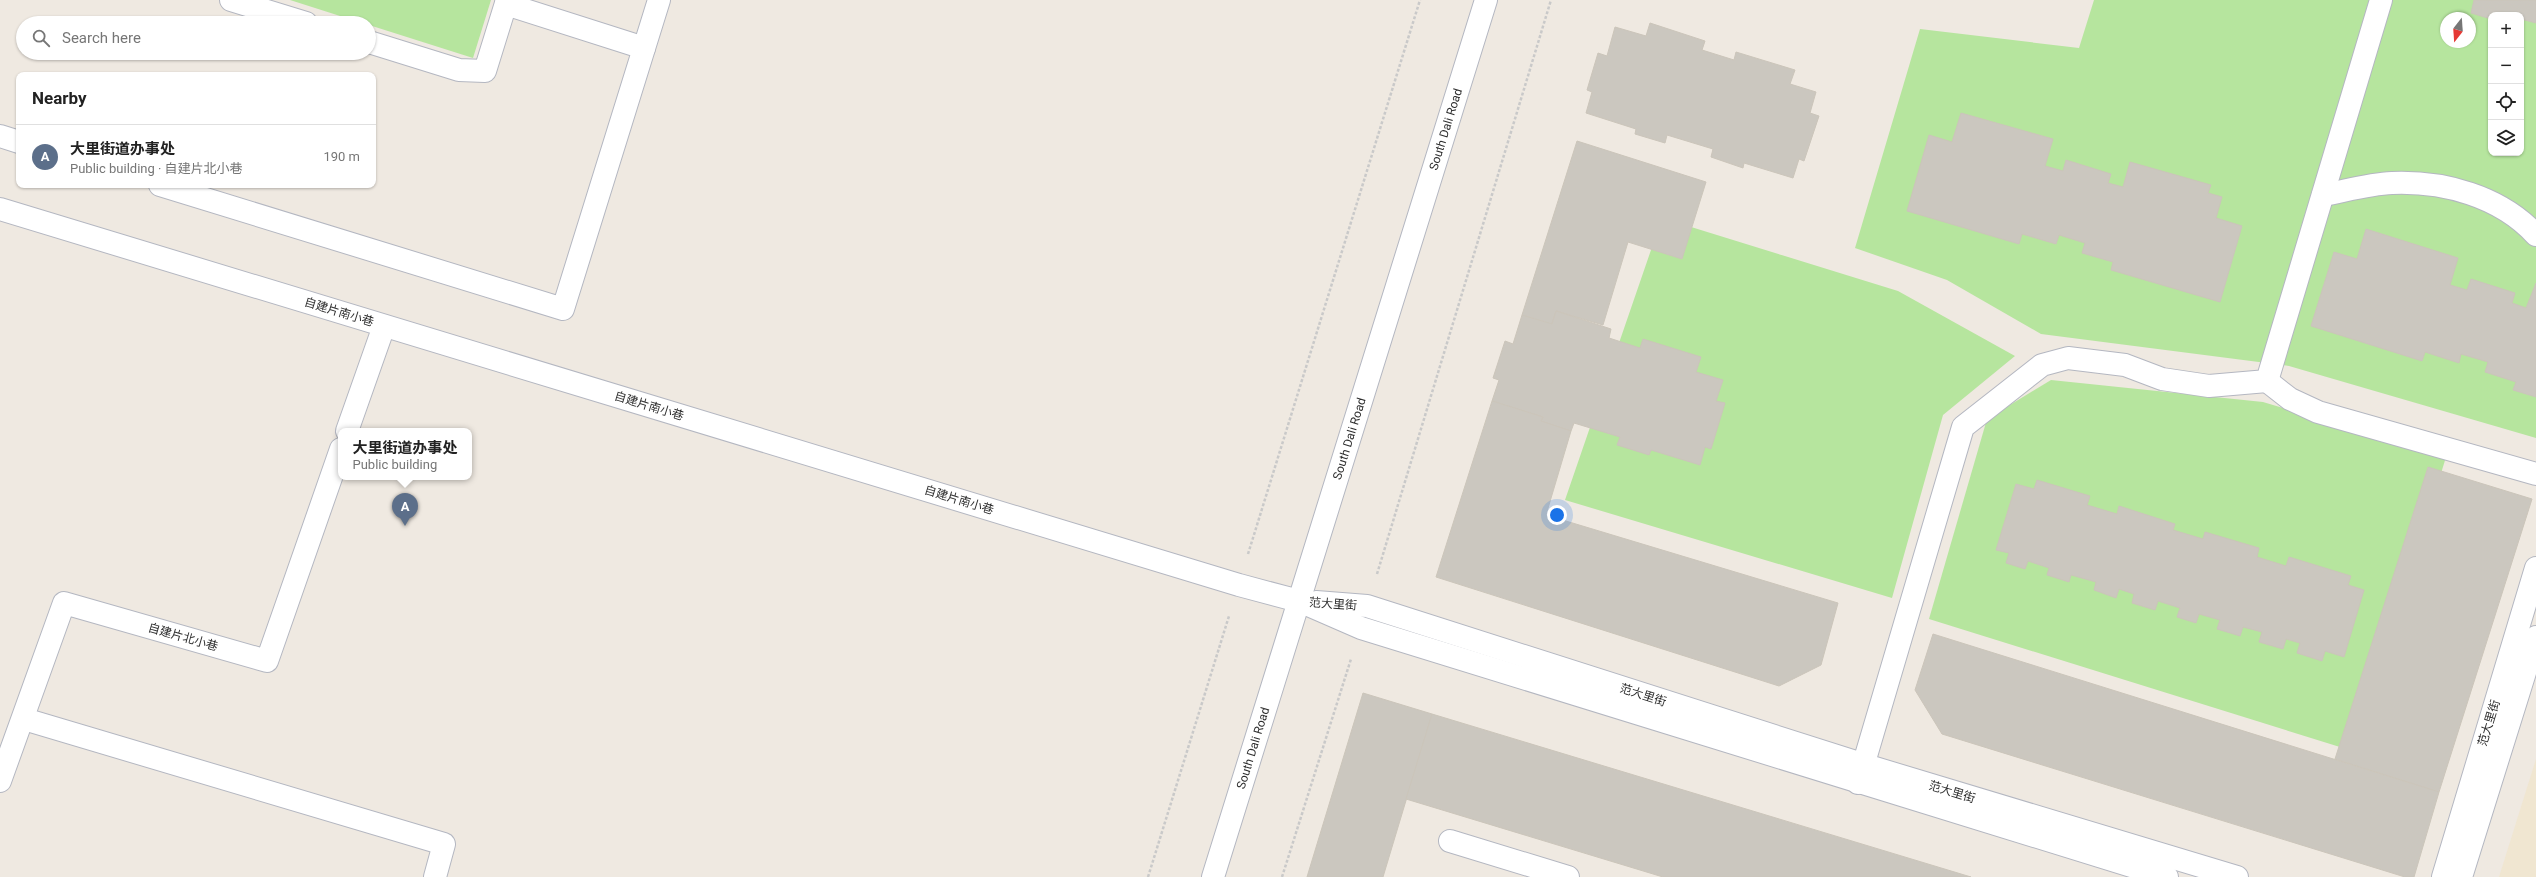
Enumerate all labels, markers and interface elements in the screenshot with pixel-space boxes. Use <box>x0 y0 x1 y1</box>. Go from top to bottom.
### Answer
north arrow <box>2440 12 2476 48</box>
map controls <box>2488 12 2524 156</box>
button: + <box>2488 12 2524 48</box>
search box <box>16 16 376 60</box>
icon: search <box>30 27 52 49</box>
text: Search here <box>62 29 141 47</box>
button: − <box>2488 48 2524 84</box>
button: locate <box>2488 84 2524 120</box>
street label: South Dali Road <box>1426 87 1465 172</box>
text: Nearby <box>32 88 87 108</box>
button: layers <box>2488 120 2524 156</box>
text: 大里街道办事处 <box>70 140 175 158</box>
text: A <box>41 149 49 164</box>
text: 190 m <box>323 149 360 164</box>
text: Public building · 自建片北小巷 <box>70 161 243 176</box>
street label: 自建片南小巷 <box>303 295 375 329</box>
street label: 自建片南小巷 <box>613 389 685 423</box>
street label: South Dali Road <box>1330 396 1369 481</box>
popup <box>338 428 472 480</box>
text: 大里街道办事处 <box>352 439 458 457</box>
text: Public building <box>352 457 437 472</box>
street label: 自建片南小巷 <box>923 483 995 517</box>
pin: A <box>392 493 418 526</box>
your location <box>1547 505 1567 525</box>
street label: 范大里街 <box>1309 595 1357 613</box>
street label: 自建片北小巷 <box>146 620 220 654</box>
street label: 范大里街 <box>1618 681 1668 709</box>
street label: 范大里街 <box>2475 698 2503 748</box>
street label: South Dali Road <box>1234 705 1272 791</box>
street label: 范大里街 <box>1927 778 1977 806</box>

